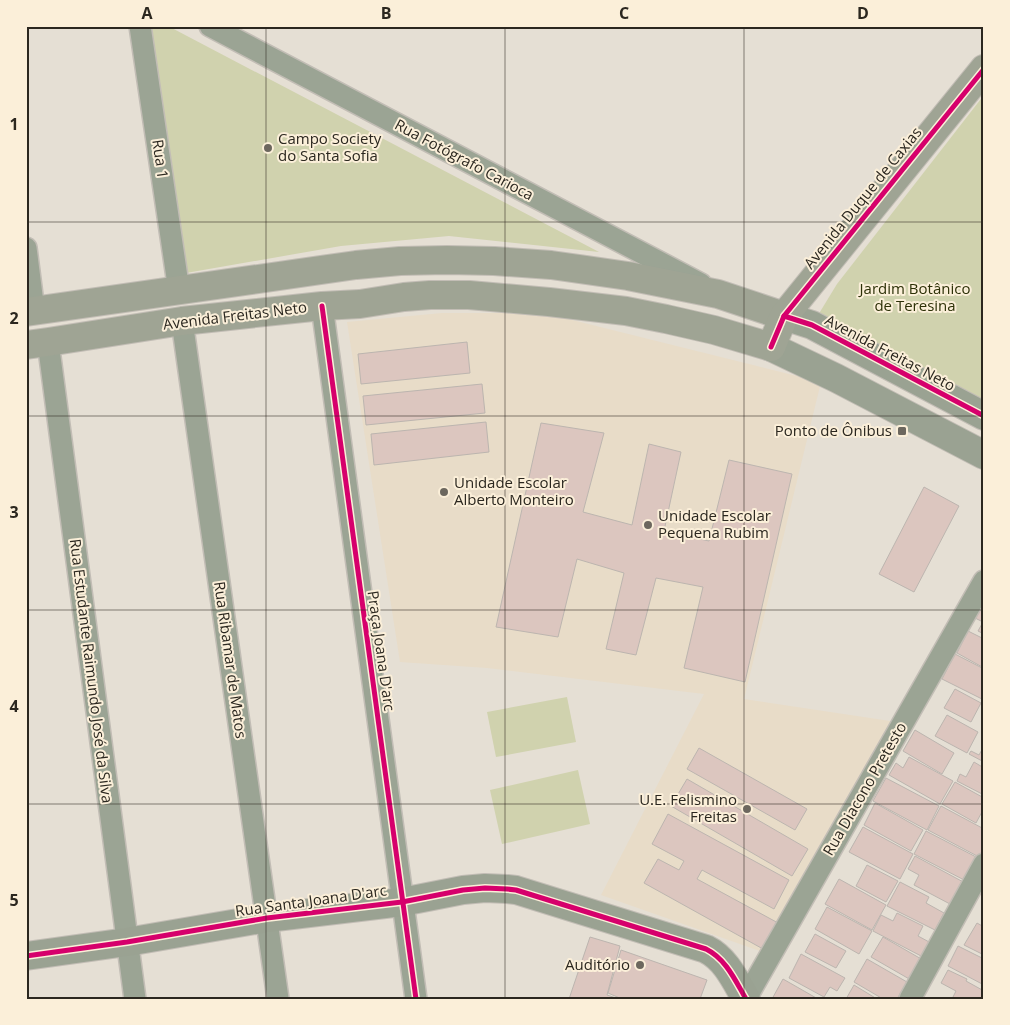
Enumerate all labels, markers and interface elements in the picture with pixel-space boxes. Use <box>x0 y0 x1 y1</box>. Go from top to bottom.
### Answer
text: A <box>141 2 153 24</box>
text: B <box>381 2 391 24</box>
text: C <box>619 2 629 24</box>
text: D <box>857 2 869 24</box>
text: 1 <box>9 113 19 135</box>
street label: Rua Fotógrafo Carioca <box>391 114 537 204</box>
street label: Avenida Duque de Caxias <box>799 122 926 272</box>
place label: Campo Society do Santa Sofia <box>278 128 382 165</box>
street label: Rua 1 <box>148 138 174 180</box>
marker: Campo Society do Santa Sofia <box>262 142 274 154</box>
park label: Jardim Botânico de Teresina <box>858 278 970 315</box>
street label: Avenida Freitas Neto <box>162 296 308 334</box>
text: 2 <box>9 307 19 329</box>
street label: Avenida Freitas Neto <box>822 309 959 395</box>
place label: Ponto de Ônibus <box>775 420 892 440</box>
marker: Ponto de Ônibus <box>896 425 908 437</box>
place label: Unidade Escolar Alberto Monteiro <box>454 472 574 509</box>
marker: Unidade Escolar Alberto Monteiro <box>438 486 450 498</box>
text: 3 <box>9 501 19 523</box>
place label: Unidade Escolar Pequena Rubim <box>658 505 771 542</box>
marker: Unidade Escolar Pequena Rubim <box>642 519 654 531</box>
street label: Rua Estudante Raimundo José da Silva <box>66 537 118 804</box>
street label: Rua Ribamar de Matos <box>210 580 252 740</box>
street label: Praça Joana D'arc <box>364 589 400 712</box>
text: 4 <box>9 695 19 717</box>
street label: Rua Diacono Pretesto <box>818 718 911 859</box>
place label: U.E. Felismino Freitas <box>639 789 737 826</box>
marker: U.E. Felismino Freitas <box>741 803 753 815</box>
street label: Rua Santa Joana D'arc <box>234 879 388 921</box>
text: 5 <box>9 889 19 911</box>
place label: Auditório <box>565 954 630 974</box>
marker: Auditório <box>634 959 646 971</box>

